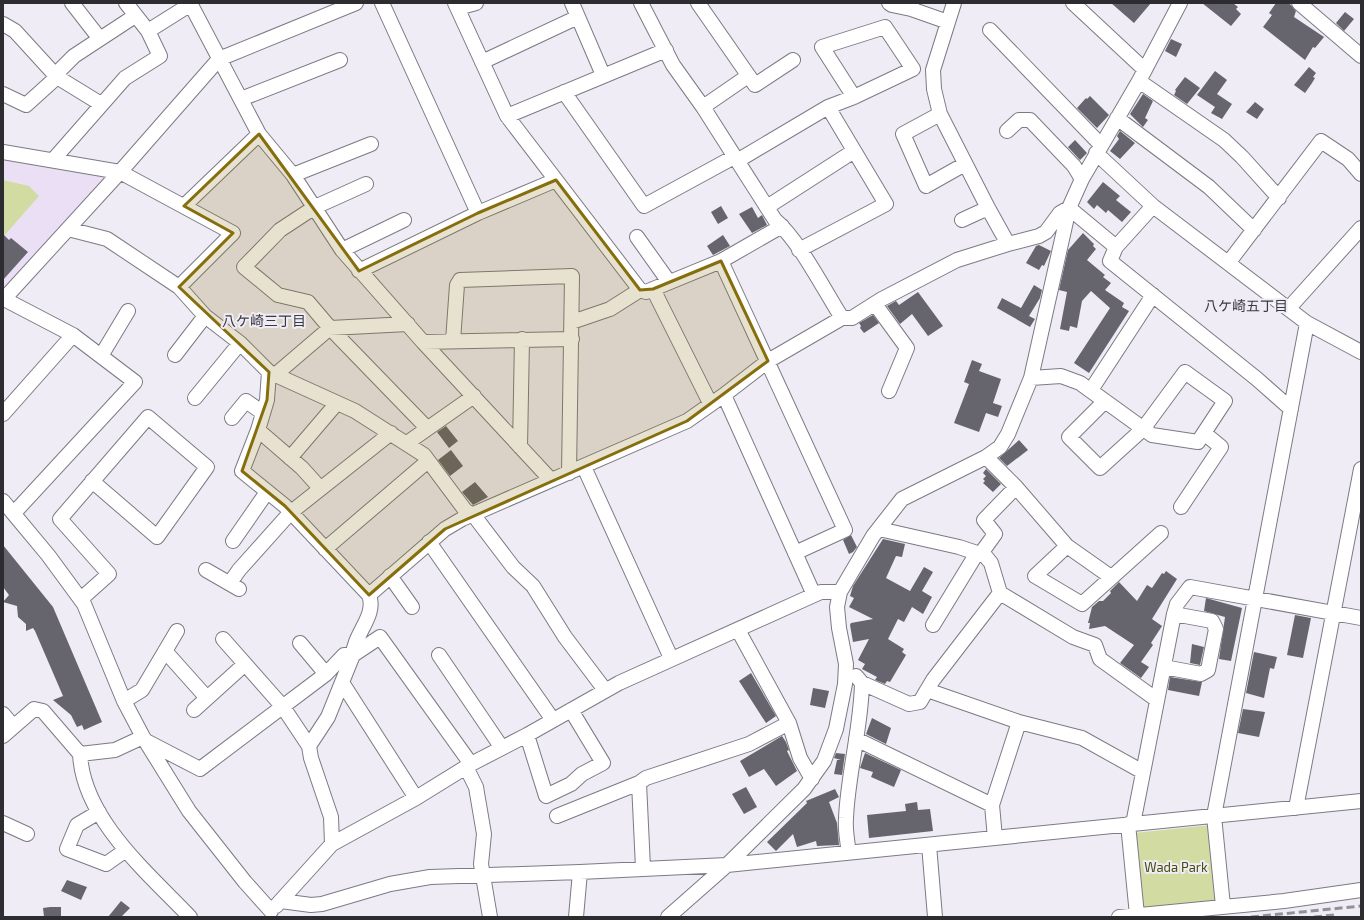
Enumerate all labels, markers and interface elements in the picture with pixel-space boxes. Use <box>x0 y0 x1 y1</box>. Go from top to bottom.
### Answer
district label: 八ケ崎五丁目 <box>1204 297 1288 314</box>
district label: 八ケ崎三丁目 <box>222 312 306 329</box>
park label: Wada Park <box>1144 859 1208 875</box>

